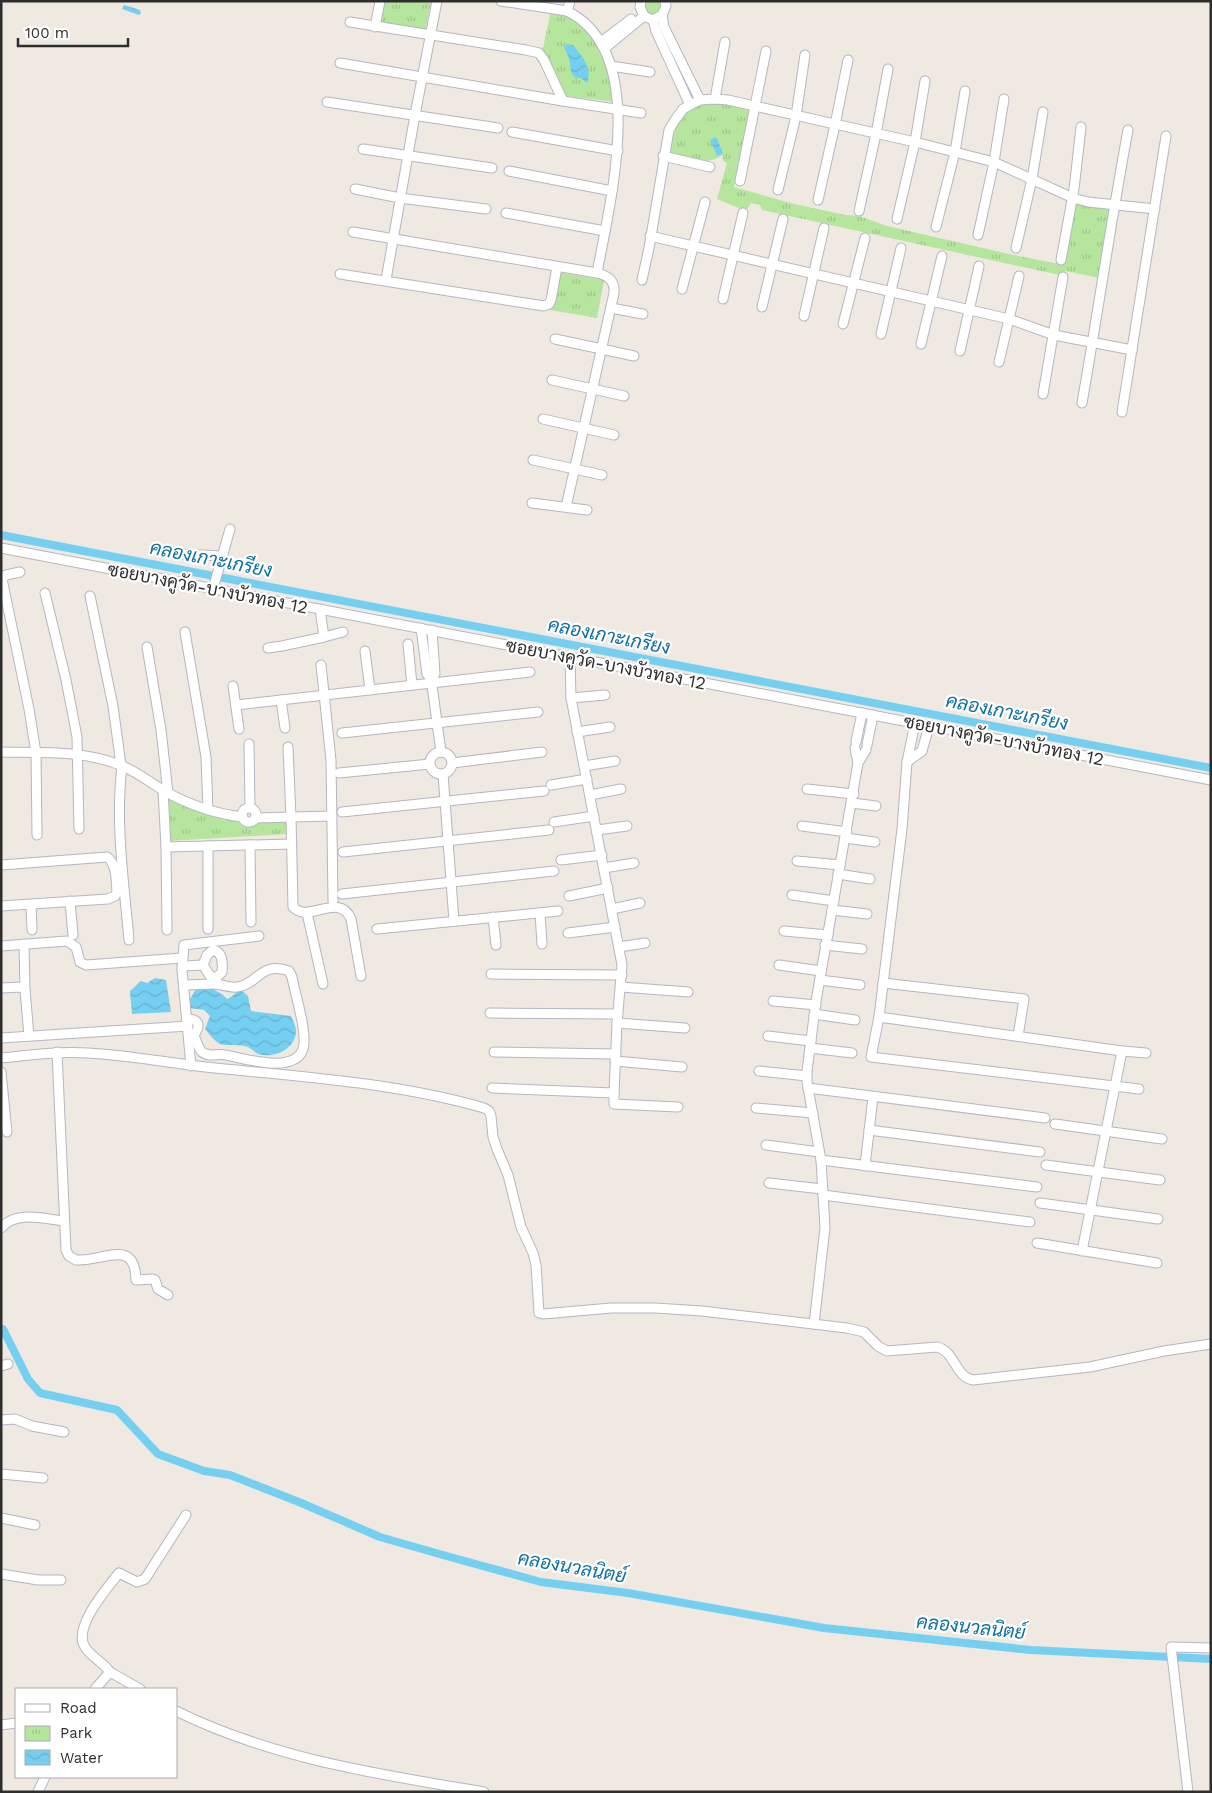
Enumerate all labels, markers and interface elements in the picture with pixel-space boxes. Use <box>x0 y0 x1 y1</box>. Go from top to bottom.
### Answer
scale bar <box>18 15 128 47</box>
text: 100 m <box>25 24 69 42</box>
water label: คลองเกาะเกรียง <box>148 535 275 582</box>
street label: ซอยบางคูวัด-บางบัวทอง 12 <box>106 558 310 621</box>
water label: คลองเกาะเกรียง <box>546 612 673 659</box>
street label: ซอยบางคูวัด-บางบัวทอง 12 <box>504 634 708 697</box>
water label: คลองเกาะเกรียง <box>944 688 1071 735</box>
street label: ซอยบางคูวัด-บางบัวทอง 12 <box>902 710 1106 773</box>
water label: คลองนวลนิตย์ <box>516 1545 631 1588</box>
water label: คลองนวลนิตย์ <box>915 1609 1030 1644</box>
legend <box>15 1688 178 1778</box>
text: Road <box>60 1699 97 1717</box>
text: Park <box>60 1724 93 1742</box>
text: Water <box>60 1749 103 1767</box>

